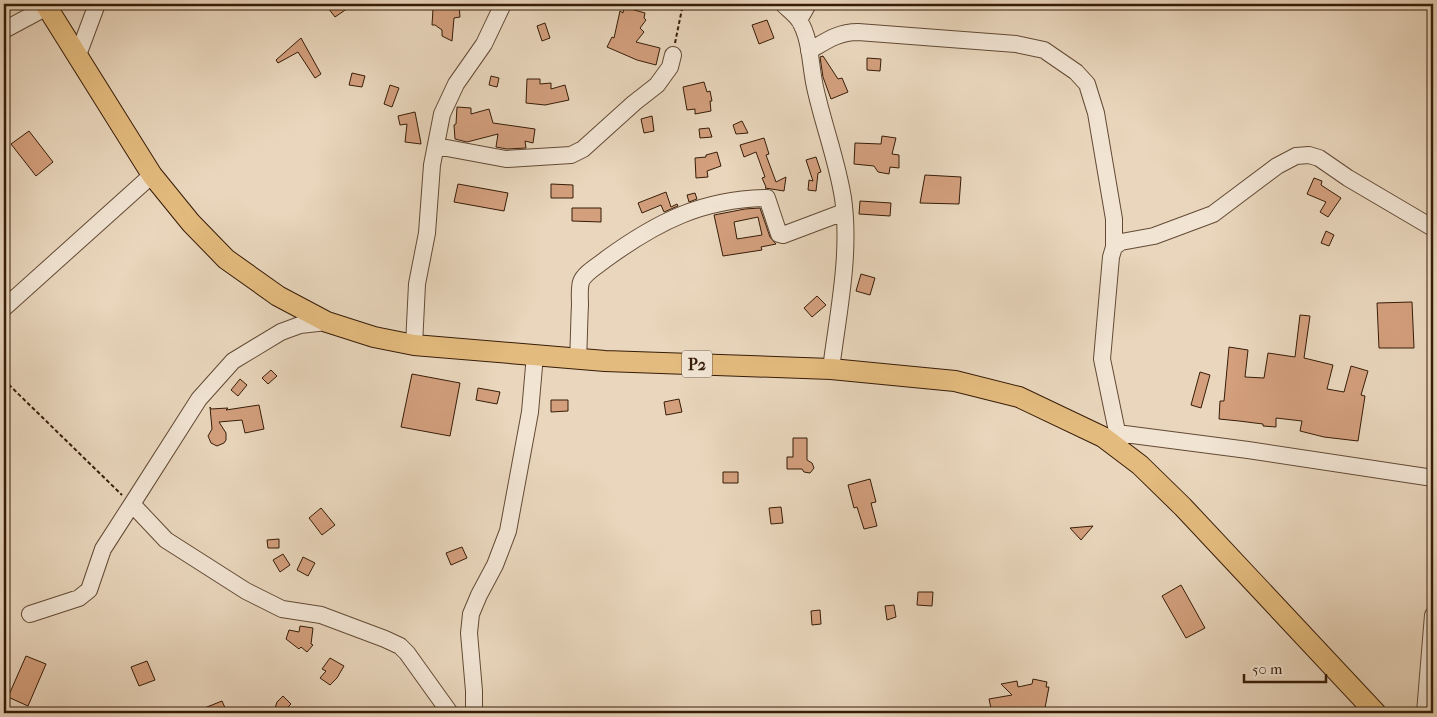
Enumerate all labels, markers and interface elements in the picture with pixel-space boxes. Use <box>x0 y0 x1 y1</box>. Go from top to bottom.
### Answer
road number: P2 <box>682 350 712 378</box>
scale bar <box>1244 652 1327 684</box>
text: 50 m <box>1252 660 1283 678</box>

